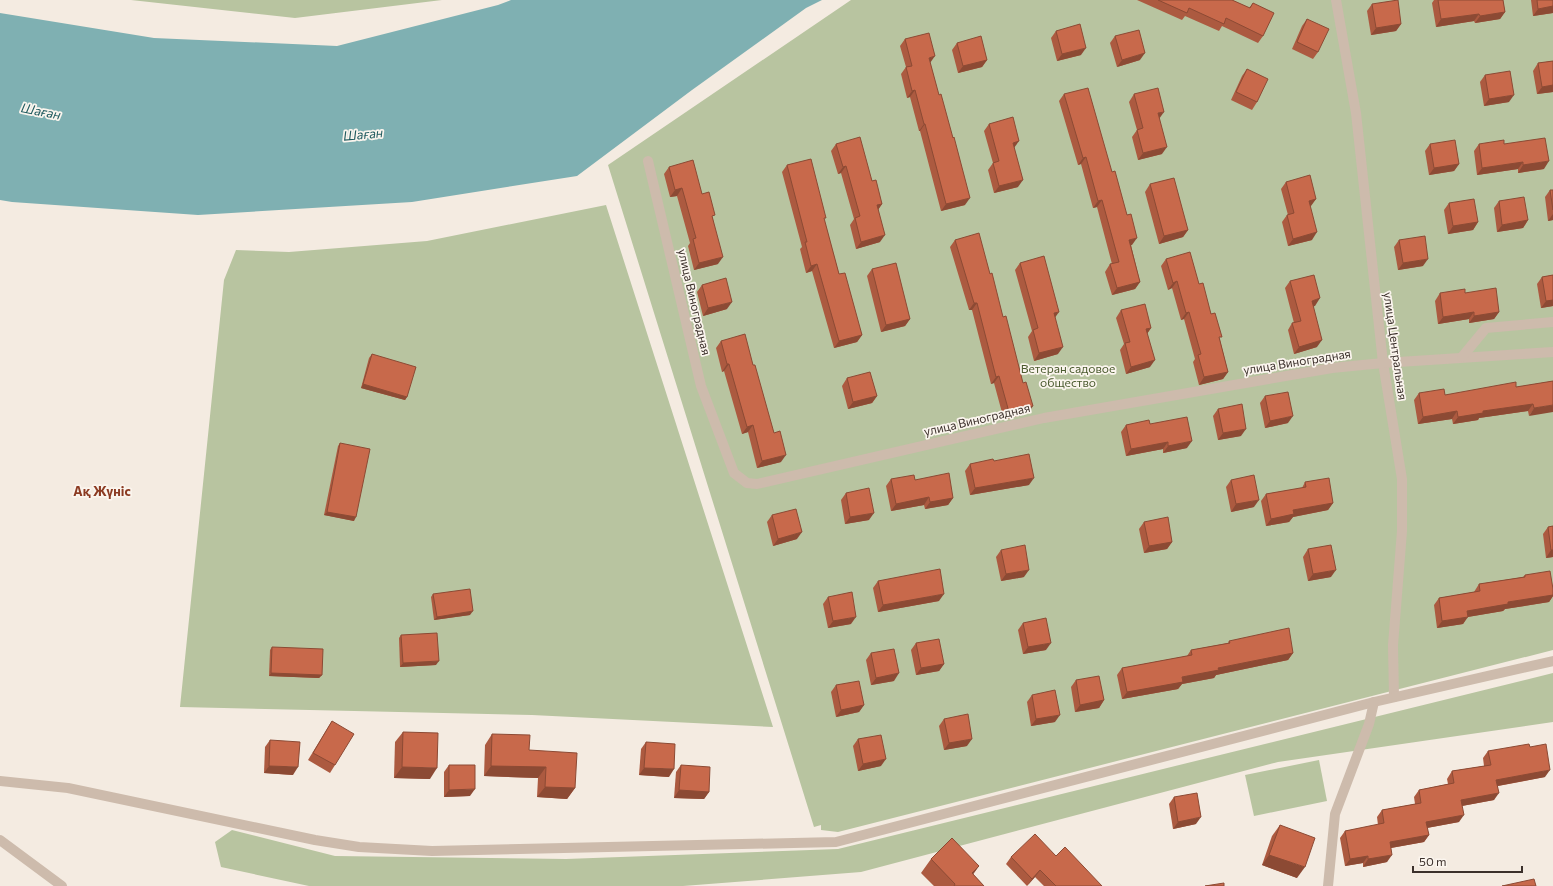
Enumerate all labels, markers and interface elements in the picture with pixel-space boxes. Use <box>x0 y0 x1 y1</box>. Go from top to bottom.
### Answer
water label: Шаған <box>20 99 63 123</box>
water label: Шаған <box>342 124 384 144</box>
street label: улица Виноградная <box>676 247 714 356</box>
street label: улица Центральная <box>1381 291 1410 401</box>
street label: улица Виноградная <box>1242 346 1352 376</box>
park label: Ветеран садовое общество <box>1021 361 1115 389</box>
street label: улица Виноградная <box>922 400 1031 438</box>
district label: Ақ Жүніс <box>73 483 131 499</box>
scale bar <box>1413 848 1522 874</box>
text: 50 m <box>1419 854 1447 868</box>

